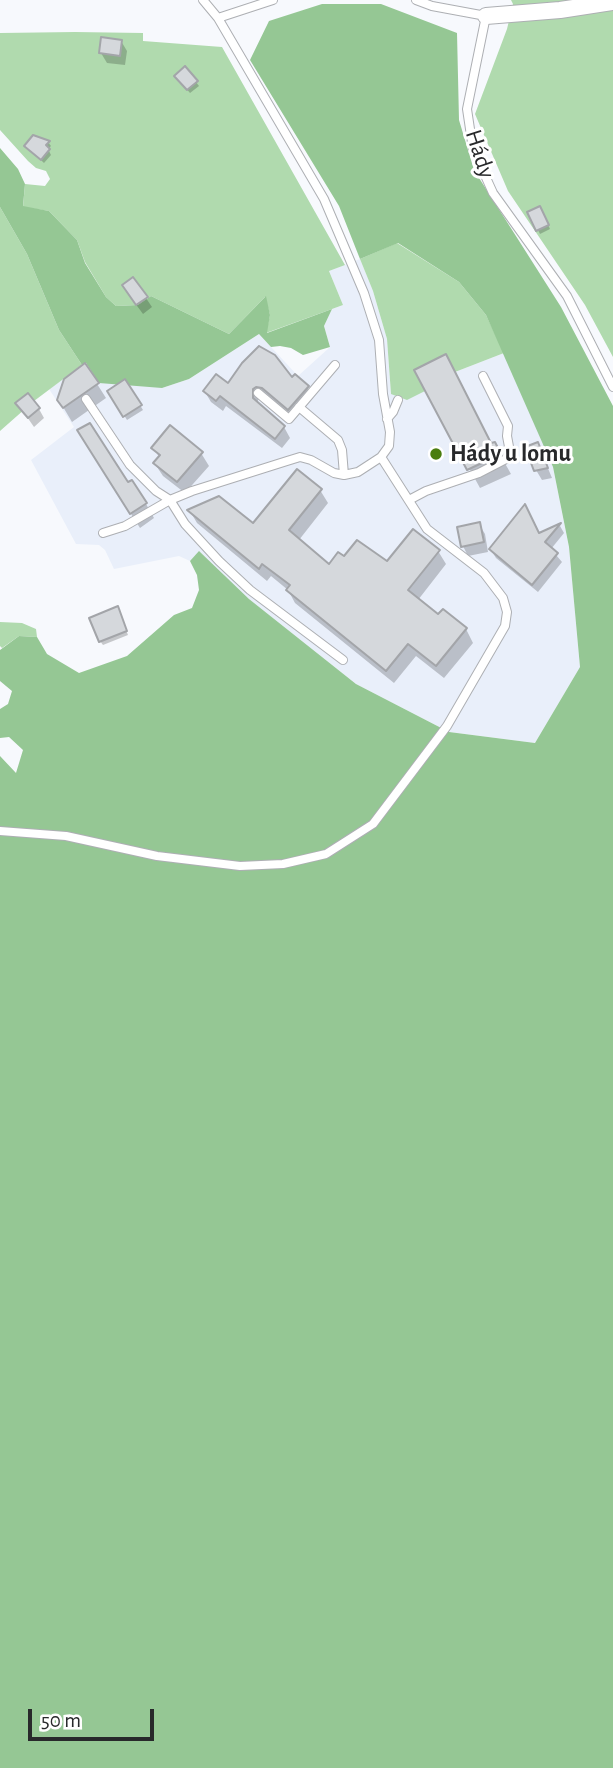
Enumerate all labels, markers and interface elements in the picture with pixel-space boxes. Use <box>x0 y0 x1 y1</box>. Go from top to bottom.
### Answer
street label: Hády <box>459 126 501 182</box>
place label: Hády u lomu <box>450 440 571 468</box>
marker: Hády u lomu <box>428 446 444 462</box>
scale bar <box>32 1694 158 1738</box>
text: 50 m <box>41 1710 81 1731</box>

